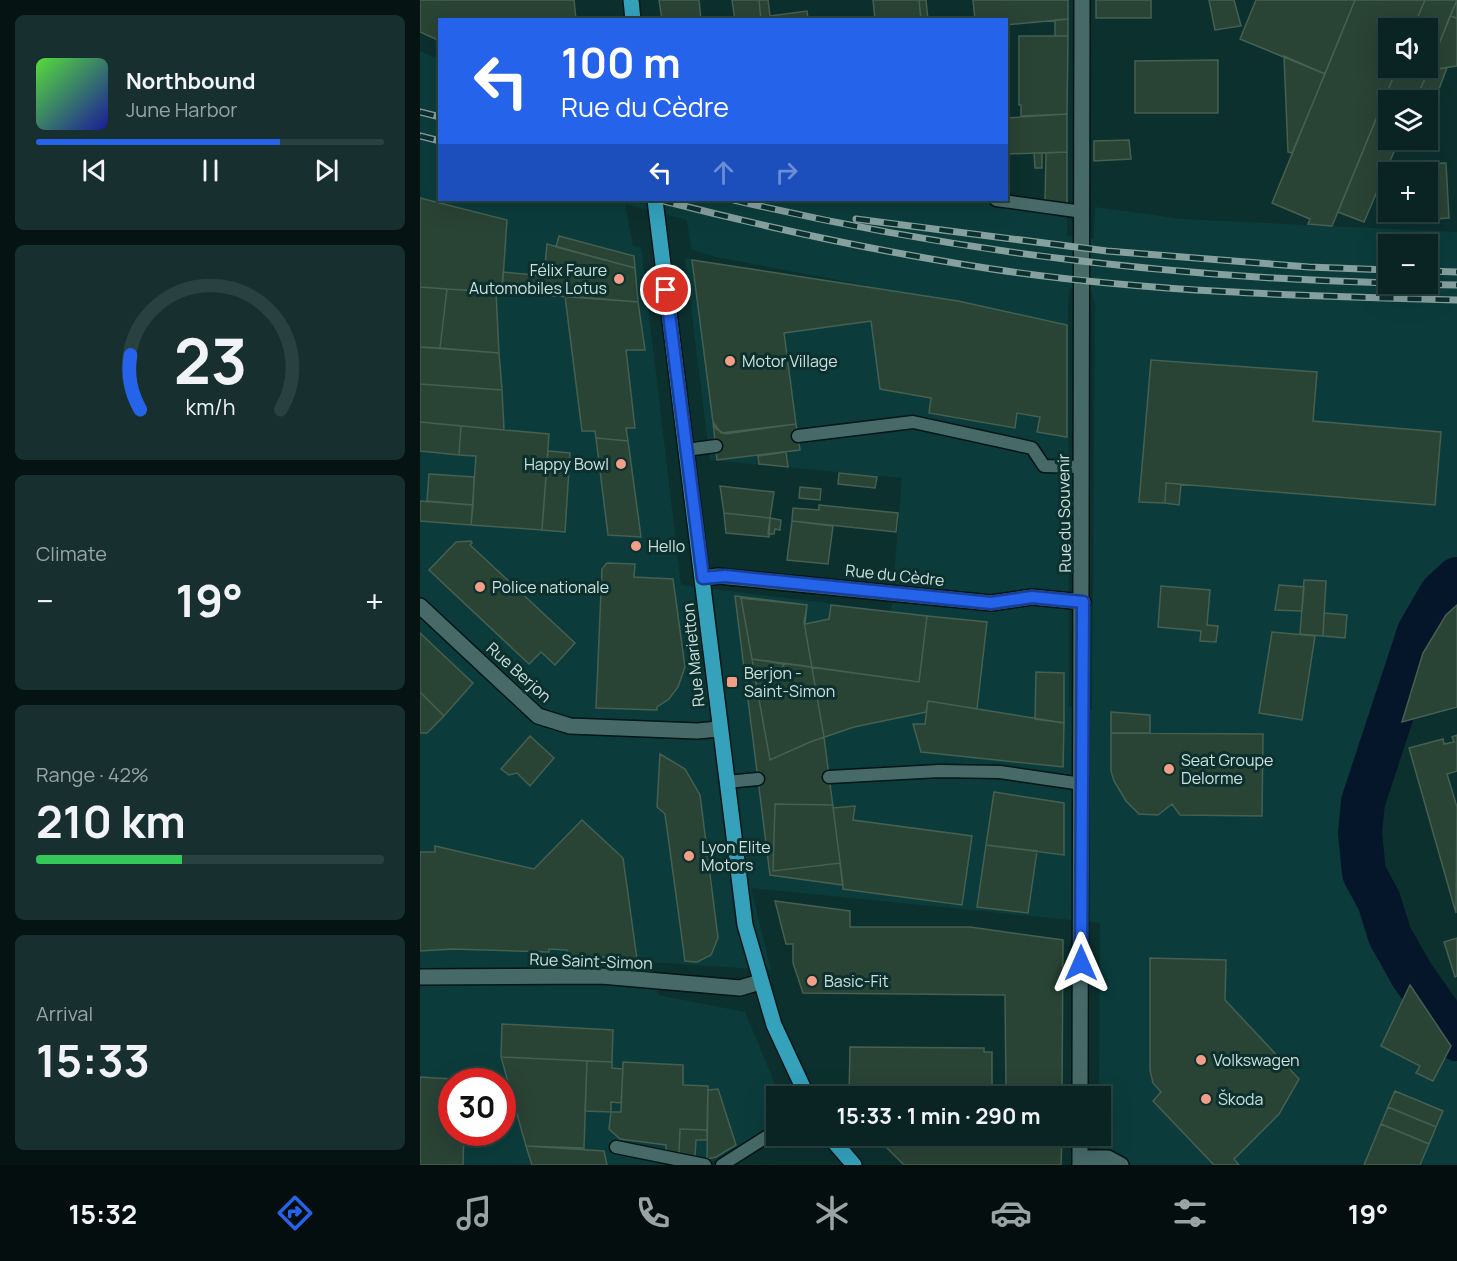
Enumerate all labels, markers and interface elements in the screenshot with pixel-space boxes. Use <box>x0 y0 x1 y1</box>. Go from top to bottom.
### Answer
map controls <box>1378 18 1438 294</box>
button: sound <box>1378 18 1438 78</box>
text: 100 m <box>561 33 681 91</box>
icon: left <box>462 42 540 120</box>
text: Northbound <box>126 66 256 96</box>
text: Rue du Cèdre <box>561 88 729 125</box>
button: layers <box>1378 90 1438 150</box>
text: June Harbor <box>126 96 238 123</box>
icon: previous <box>78 154 111 187</box>
icon: pause <box>194 154 227 187</box>
icon: next <box>310 154 343 187</box>
icon: left <box>644 156 677 189</box>
icon: ahead <box>707 156 740 189</box>
icon: right <box>770 156 803 189</box>
button: + <box>1378 162 1438 222</box>
button: − <box>1378 234 1438 294</box>
place label: Félix Faure Automobiles Lotus <box>469 259 607 299</box>
pin <box>640 264 691 315</box>
marker: Félix Faure Automobiles Lotus <box>612 272 626 286</box>
icon: arrive <box>649 273 682 306</box>
text: 23 <box>173 317 247 403</box>
place label: Motor Village <box>742 350 838 372</box>
marker: Motor Village <box>723 354 737 368</box>
text: km/h <box>185 392 235 421</box>
place label: Happy Bowl <box>524 453 609 475</box>
street label: Rue du Souvenir <box>1052 453 1076 573</box>
marker: Happy Bowl <box>614 457 628 471</box>
place label: Hello <box>648 535 685 557</box>
marker: Hello <box>629 539 643 553</box>
text: Climate <box>36 540 107 567</box>
street label: Rue du Cèdre <box>844 559 946 591</box>
text: 19° <box>175 569 243 631</box>
place label: Police nationale <box>492 576 609 598</box>
text: − <box>36 578 54 623</box>
text: + <box>365 578 384 623</box>
marker: Police nationale <box>473 580 487 594</box>
street label: Rue Marietton <box>677 602 709 708</box>
street label: Rue Berjon <box>482 637 556 707</box>
place label: Berjon - Saint-Simon <box>744 662 835 702</box>
marker: Berjon - Saint-Simon <box>725 675 739 689</box>
place label: Seat Groupe Delorme <box>1181 749 1273 789</box>
text: Range · 42% <box>36 761 149 788</box>
marker: Seat Groupe Delorme <box>1162 762 1176 776</box>
text: 210 km <box>36 790 186 852</box>
place label: Lyon Elite Motors <box>701 836 771 876</box>
marker: Lyon Elite Motors <box>682 849 696 863</box>
position arrow <box>1049 931 1113 995</box>
street label: Rue Saint-Simon <box>529 948 653 974</box>
place label: Basic-Fit <box>824 970 889 992</box>
marker: Basic-Fit <box>805 974 819 988</box>
text: Arrival <box>36 1000 93 1027</box>
text: 15:33 <box>36 1029 150 1091</box>
place label: Volkswagen <box>1213 1049 1300 1071</box>
marker: Volkswagen <box>1194 1053 1208 1067</box>
speed limit sign: 30 <box>438 1068 516 1146</box>
place label: Škoda <box>1218 1088 1263 1110</box>
marker: Škoda <box>1199 1092 1213 1106</box>
text: 15:33 · 1 min · 290 m <box>836 1101 1041 1131</box>
icon: directions <box>274 1192 316 1234</box>
icon: music <box>453 1192 495 1234</box>
icon: phone <box>632 1192 674 1234</box>
icon: climate <box>811 1192 853 1234</box>
icon: car <box>990 1192 1032 1234</box>
icon: filters <box>1169 1192 1211 1234</box>
text: 15:32 <box>68 1195 137 1232</box>
text: 19° <box>1348 1195 1388 1232</box>

